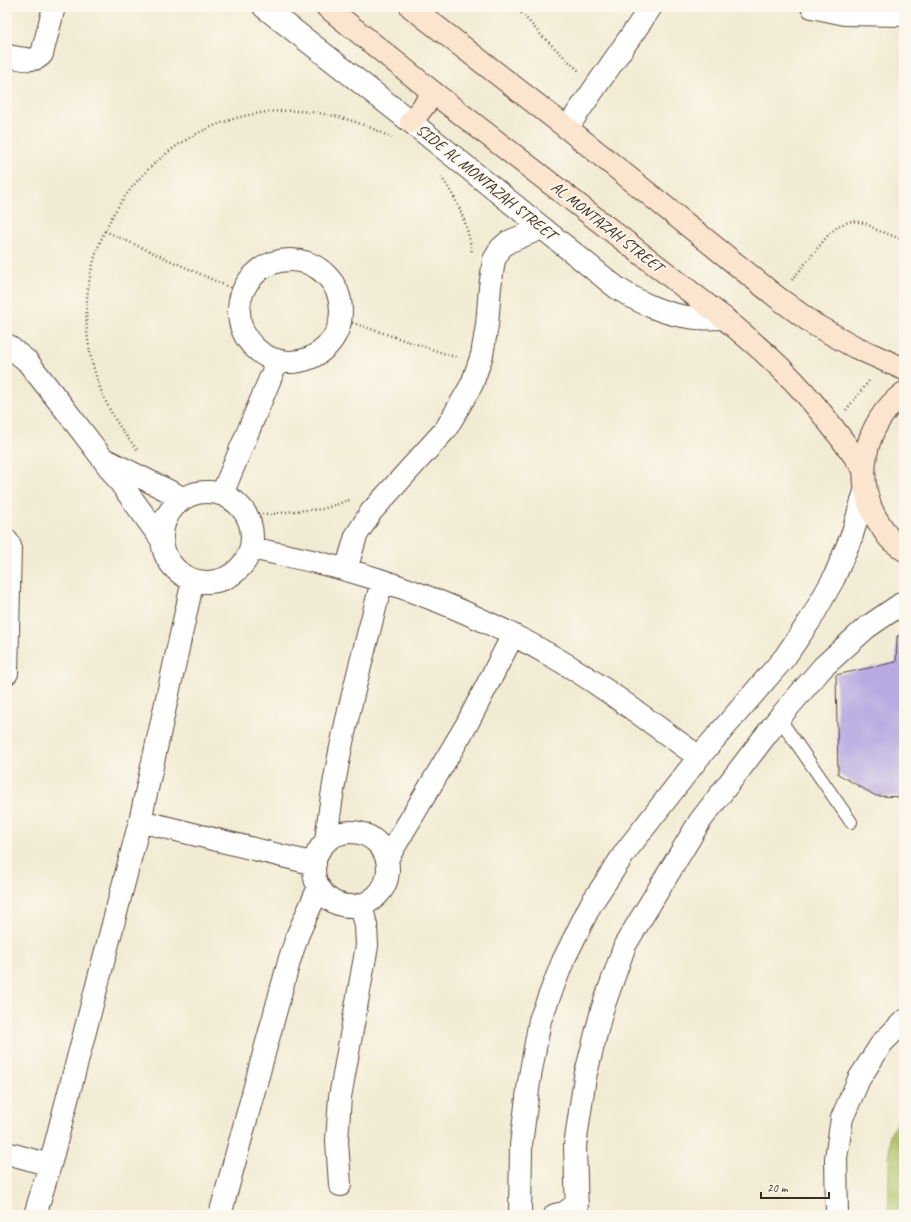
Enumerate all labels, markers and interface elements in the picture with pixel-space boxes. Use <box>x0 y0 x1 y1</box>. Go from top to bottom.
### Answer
street label: SIDE AL MONTAZAH STREET <box>412 120 563 247</box>
street label: AL MONTAZAH STREET <box>547 177 670 279</box>
scale bar <box>761 1174 829 1200</box>
text: 20 m <box>767 1180 789 1196</box>

